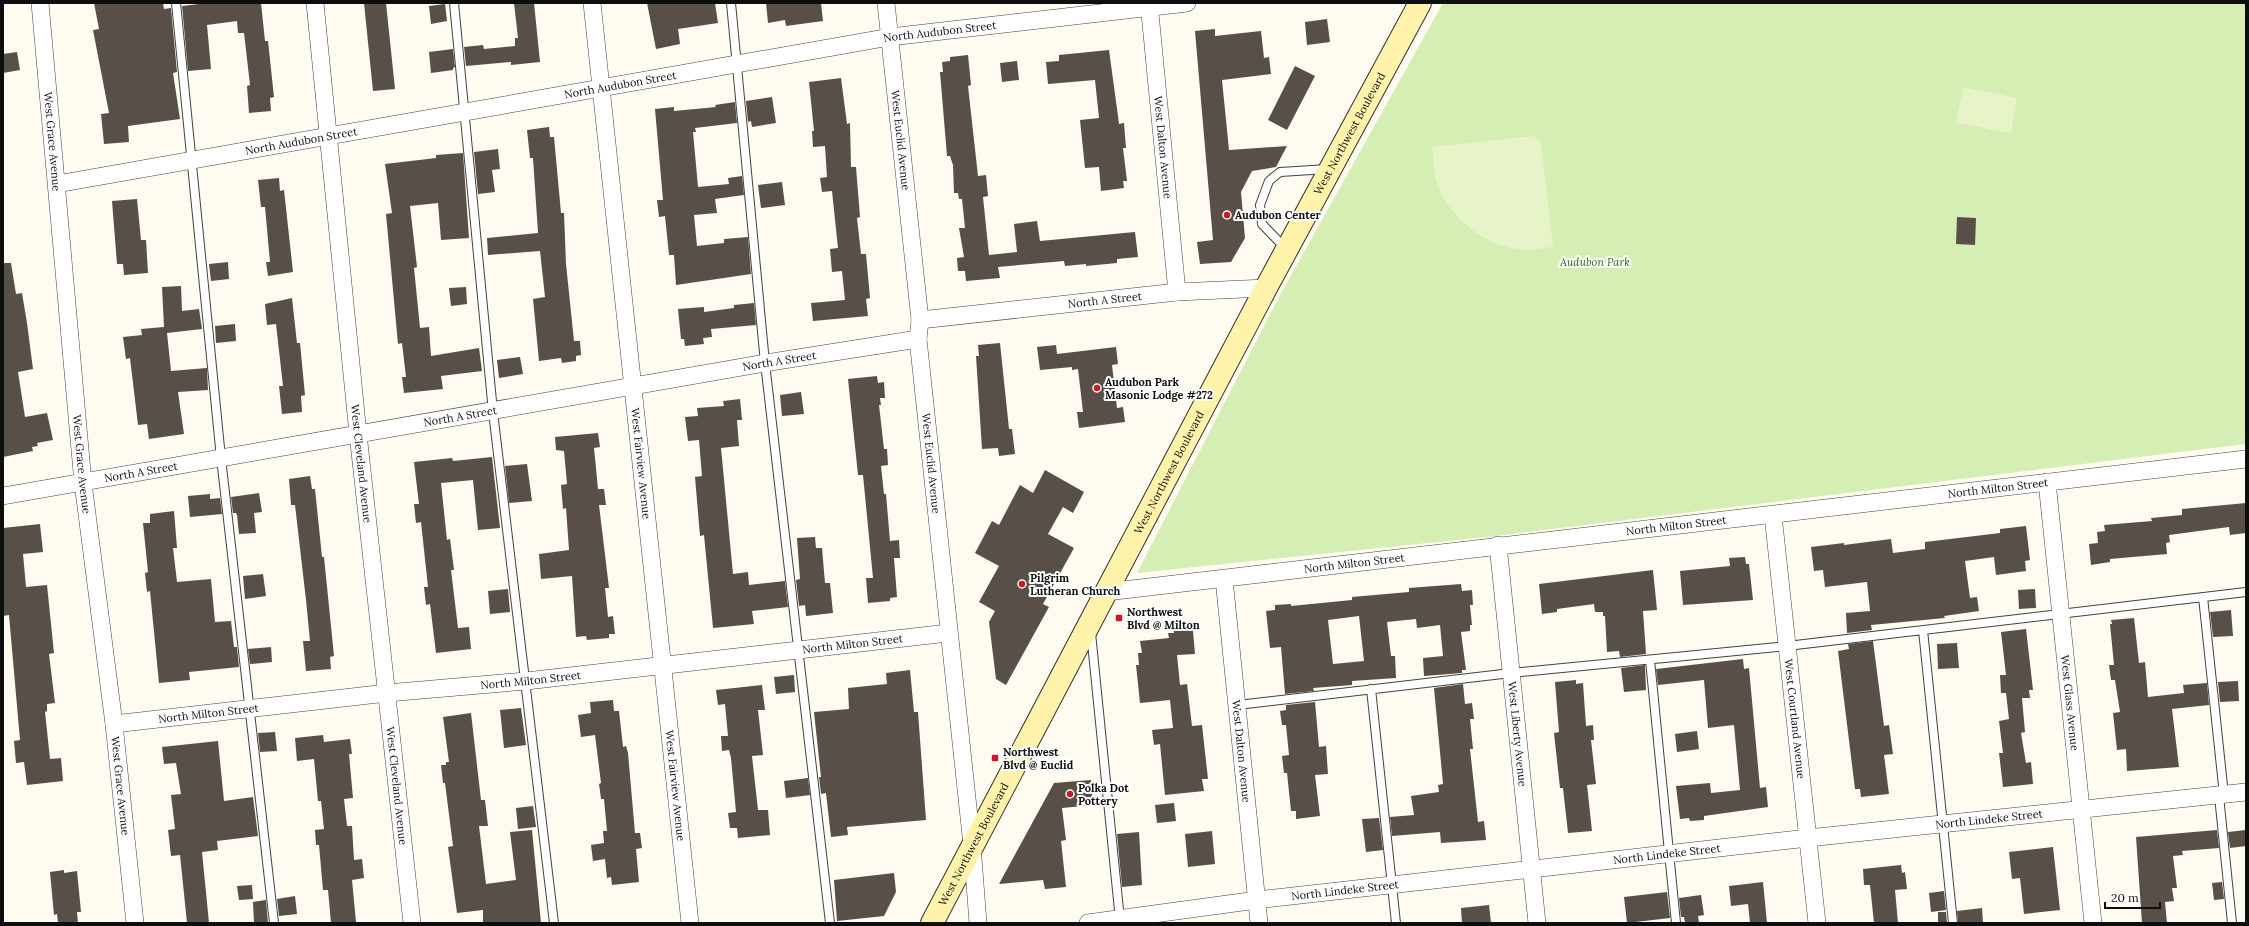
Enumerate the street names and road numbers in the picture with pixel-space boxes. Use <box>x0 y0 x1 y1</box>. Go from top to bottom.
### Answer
street label: North Audubon Street <box>882 18 998 45</box>
street label: North Audubon Street <box>563 68 678 101</box>
street label: West Northwest Boulevard <box>1311 70 1388 197</box>
street label: West Euclid Avenue <box>888 89 913 191</box>
street label: West Grace Avenue <box>41 91 64 192</box>
street label: West Dalton Avenue <box>1151 95 1175 199</box>
street label: North Audubon Street <box>244 124 359 158</box>
street label: North A Street <box>1067 289 1143 311</box>
street label: North A Street <box>741 348 818 374</box>
street label: North A Street <box>422 403 499 430</box>
street label: West Cleveland Avenue <box>348 404 375 524</box>
street label: West Fairview Avenue <box>628 407 654 520</box>
street label: West Northwest Boulevard <box>1131 408 1207 537</box>
street label: West Euclid Avenue <box>919 412 944 514</box>
street label: West Grace Avenue <box>70 414 94 515</box>
street label: North A Street <box>103 459 179 485</box>
street label: North Milton Street <box>1947 475 2050 501</box>
street label: North Milton Street <box>1625 513 1728 538</box>
street label: North Milton Street <box>1303 550 1406 576</box>
street label: North Milton Street <box>802 631 904 657</box>
street label: West Glass Avenue <box>2058 654 2082 751</box>
street label: West Courtland Avenue <box>1782 658 1808 780</box>
street label: North Milton Street <box>480 668 582 692</box>
street label: West Liberty Avenue <box>1505 681 1530 787</box>
street label: West Dalton Avenue <box>1229 699 1254 803</box>
street label: North Milton Street <box>157 701 260 726</box>
street label: West Cleveland Avenue <box>383 726 410 846</box>
street label: West Fairview Avenue <box>662 729 688 842</box>
street label: West Grace Avenue <box>108 736 133 836</box>
street label: West Northwest Boulevard <box>935 780 1012 908</box>
street label: North Lindeke Street <box>1935 806 2044 832</box>
street label: North Lindeke Street <box>1612 841 1722 867</box>
street label: North Lindeke Street <box>1290 877 1400 903</box>

